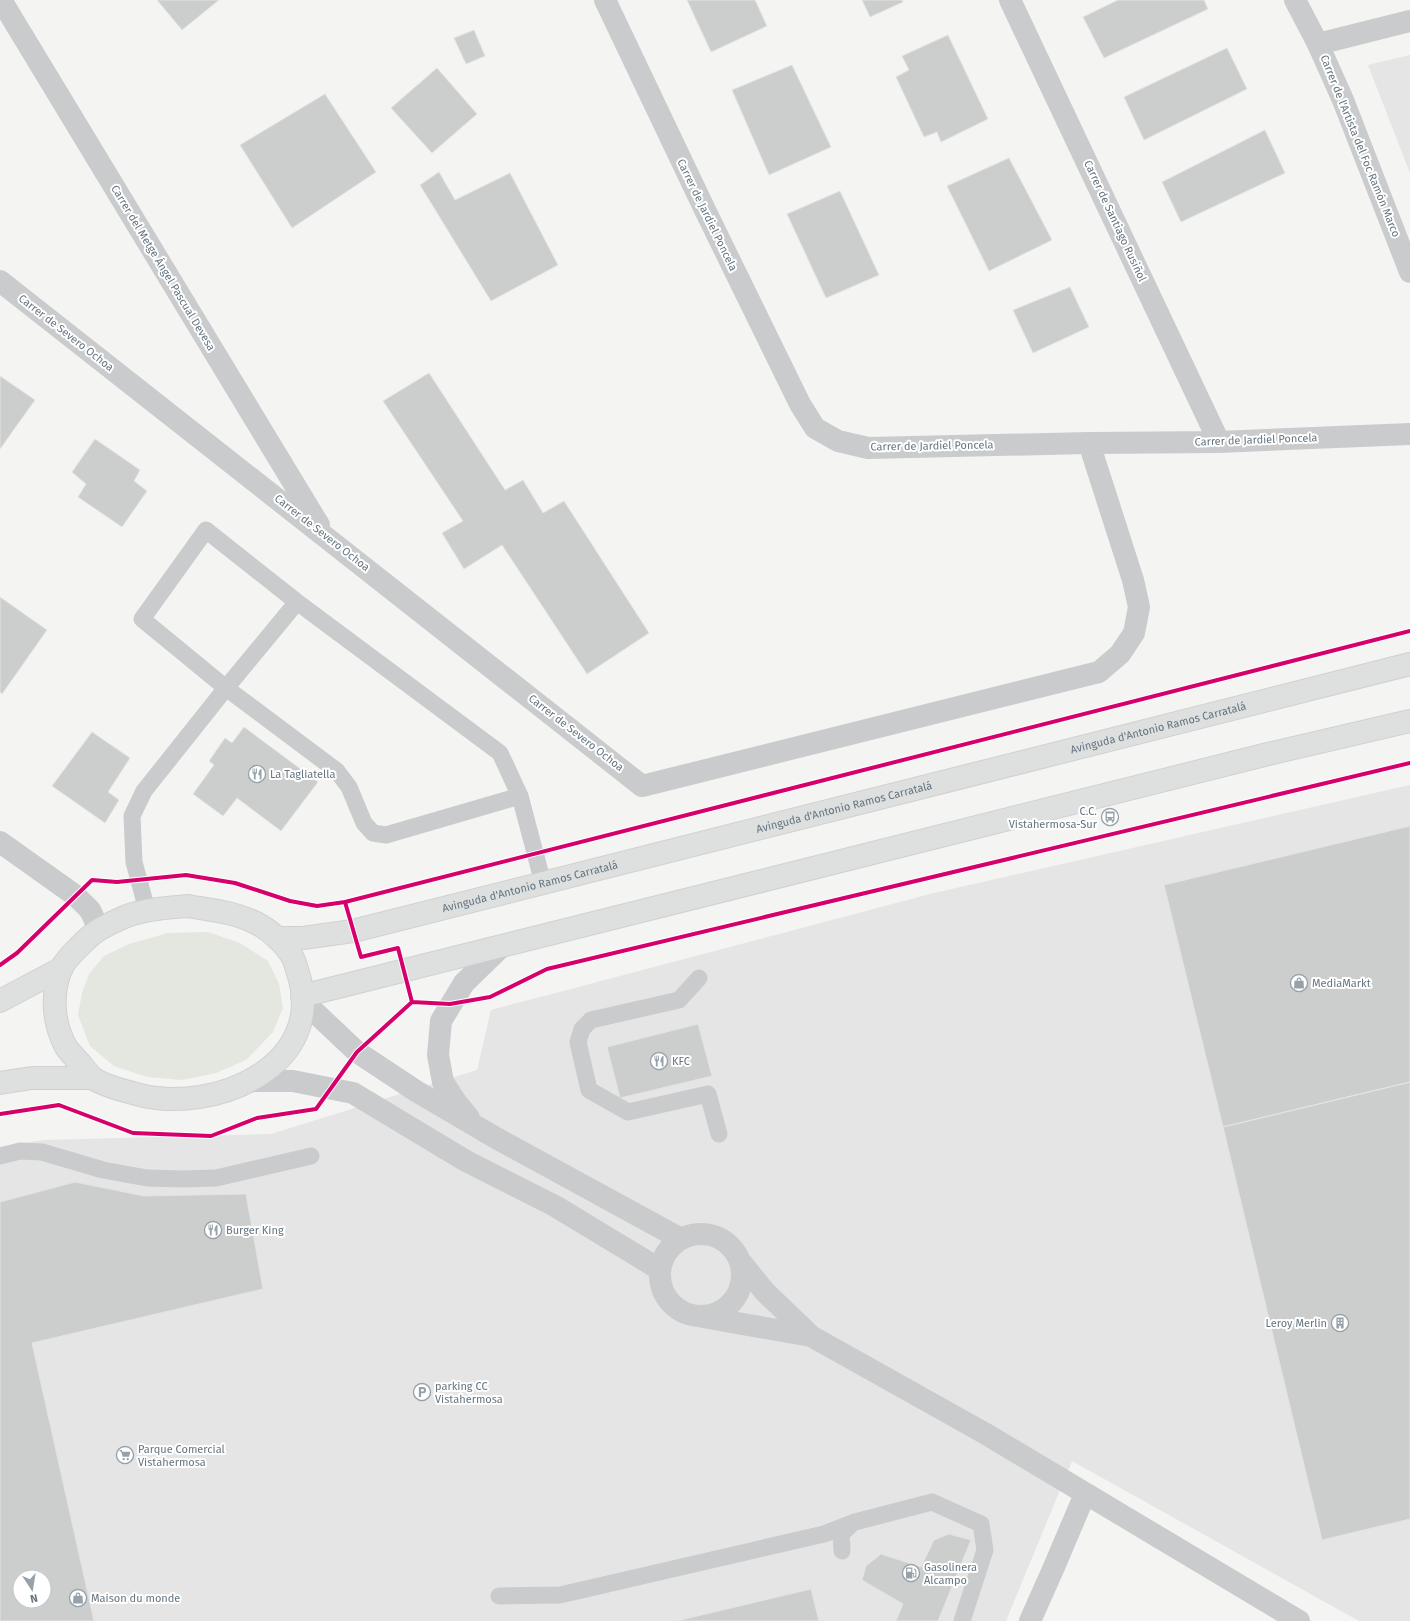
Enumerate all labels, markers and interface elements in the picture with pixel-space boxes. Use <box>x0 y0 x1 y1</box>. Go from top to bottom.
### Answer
street label: Carrer de l'Artista del Foc Ramón Marco <box>1317 53 1403 239</box>
street label: Carrer de Jardiel Poncela <box>674 157 740 273</box>
street label: Carrer de Santiago Rusiñol <box>1081 158 1149 284</box>
street label: Carrer del Metge Ángel Pascual Devesa <box>108 182 219 353</box>
street label: Carrer de Severo Ochoa <box>16 292 116 374</box>
street label: Carrer de Jardiel Poncela <box>1194 431 1318 449</box>
street label: Carrer de Jardiel Poncela <box>870 438 994 454</box>
street label: Carrer de Severo Ochoa <box>272 492 372 574</box>
street label: Carrer de Severo Ochoa <box>526 692 626 774</box>
street label: Avinguda d'Antonio Ramos Carratalá <box>1069 699 1248 756</box>
restaurant icon: La Tagliatella <box>247 764 267 784</box>
place label: La Tagliatella <box>270 768 335 781</box>
street label: Avinguda d'Antonio Ramos Carratalá <box>755 778 933 835</box>
place label: C.C. Vistahermosa-Sur <box>1009 805 1098 831</box>
bus stop icon: C.C. Vistahermosa-Sur <box>1100 807 1120 827</box>
street label: Avinguda d'Antonio Ramos Carratalá <box>441 858 619 915</box>
shop icon: MediaMarkt <box>1289 973 1309 993</box>
place label: MediaMarkt <box>1312 977 1371 990</box>
restaurant icon: KFC <box>649 1051 669 1071</box>
place label: KFC <box>672 1055 690 1068</box>
restaurant icon: Burger King <box>203 1220 223 1240</box>
place label: Burger King <box>226 1224 284 1237</box>
building icon: Leroy Merlin <box>1330 1313 1350 1333</box>
place label: Leroy Merlin <box>1266 1317 1327 1330</box>
place label: parking CC Vistahermosa <box>435 1380 503 1406</box>
parking icon: parking CC Vistahermosa <box>412 1382 432 1402</box>
place label: Parque Comercial Vistahermosa <box>138 1443 225 1469</box>
supermarket icon: Parque Comercial Vistahermosa <box>115 1445 135 1465</box>
place label: Gasolinera Alcampo <box>924 1561 977 1587</box>
fuel station icon: Gasolinera Alcampo <box>901 1563 921 1583</box>
north arrow <box>12 1569 52 1609</box>
shop icon: Maison du monde <box>68 1588 88 1608</box>
text: N <box>29 1591 39 1605</box>
place label: Maison du monde <box>91 1592 180 1605</box>

